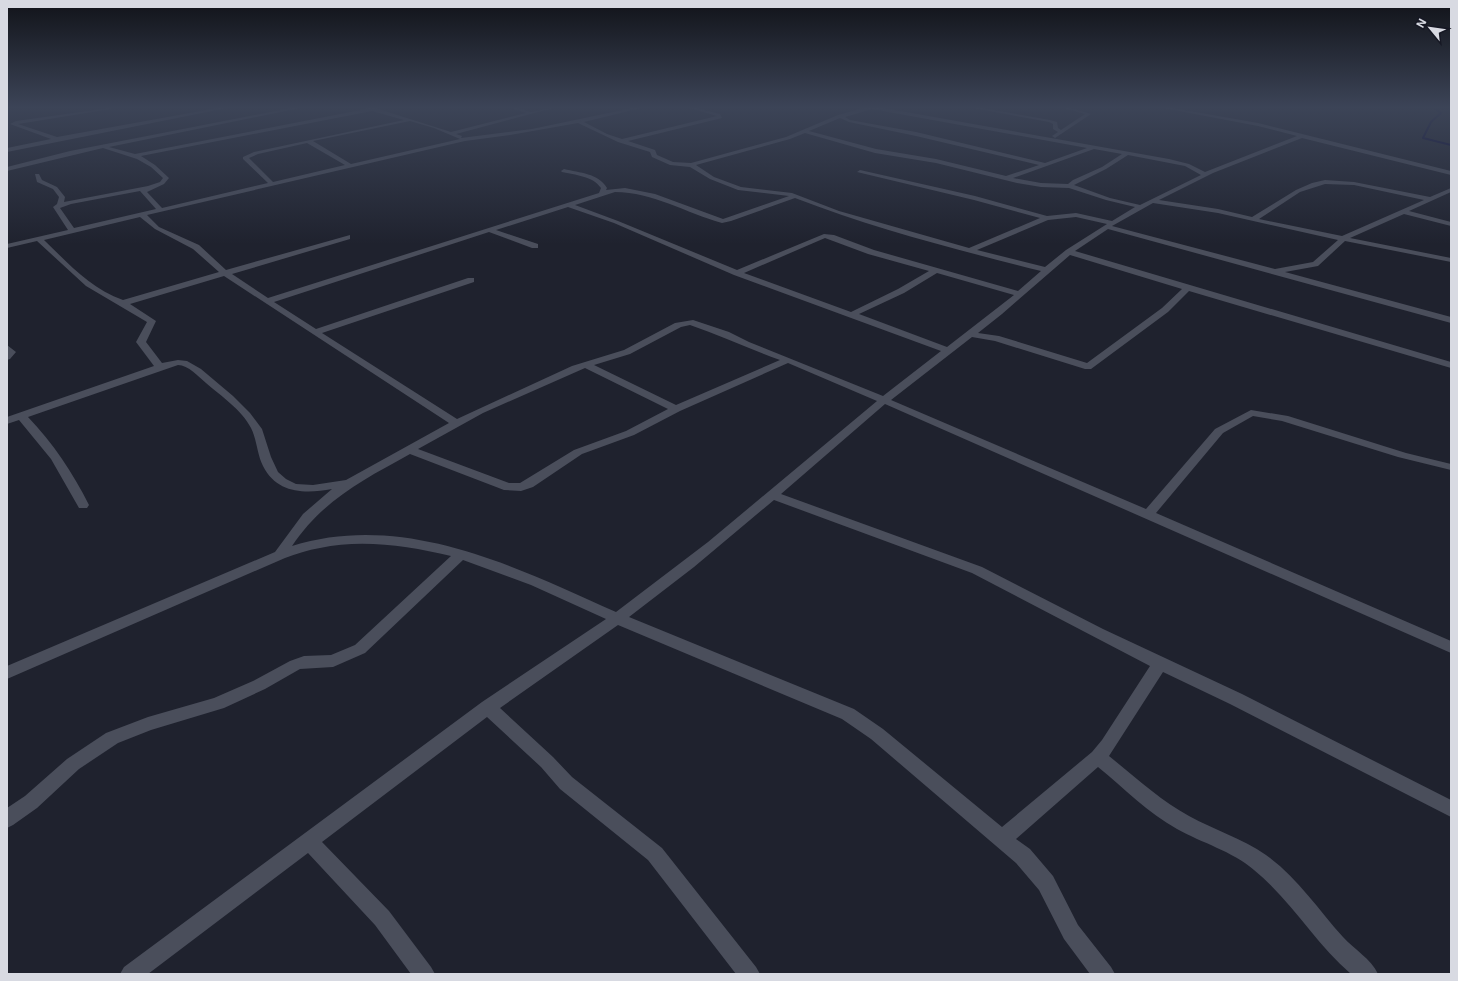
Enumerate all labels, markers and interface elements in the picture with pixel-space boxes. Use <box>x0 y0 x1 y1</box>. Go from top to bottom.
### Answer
north arrow <box>1410 8 1450 48</box>
text: N <box>1413 16 1429 30</box>

